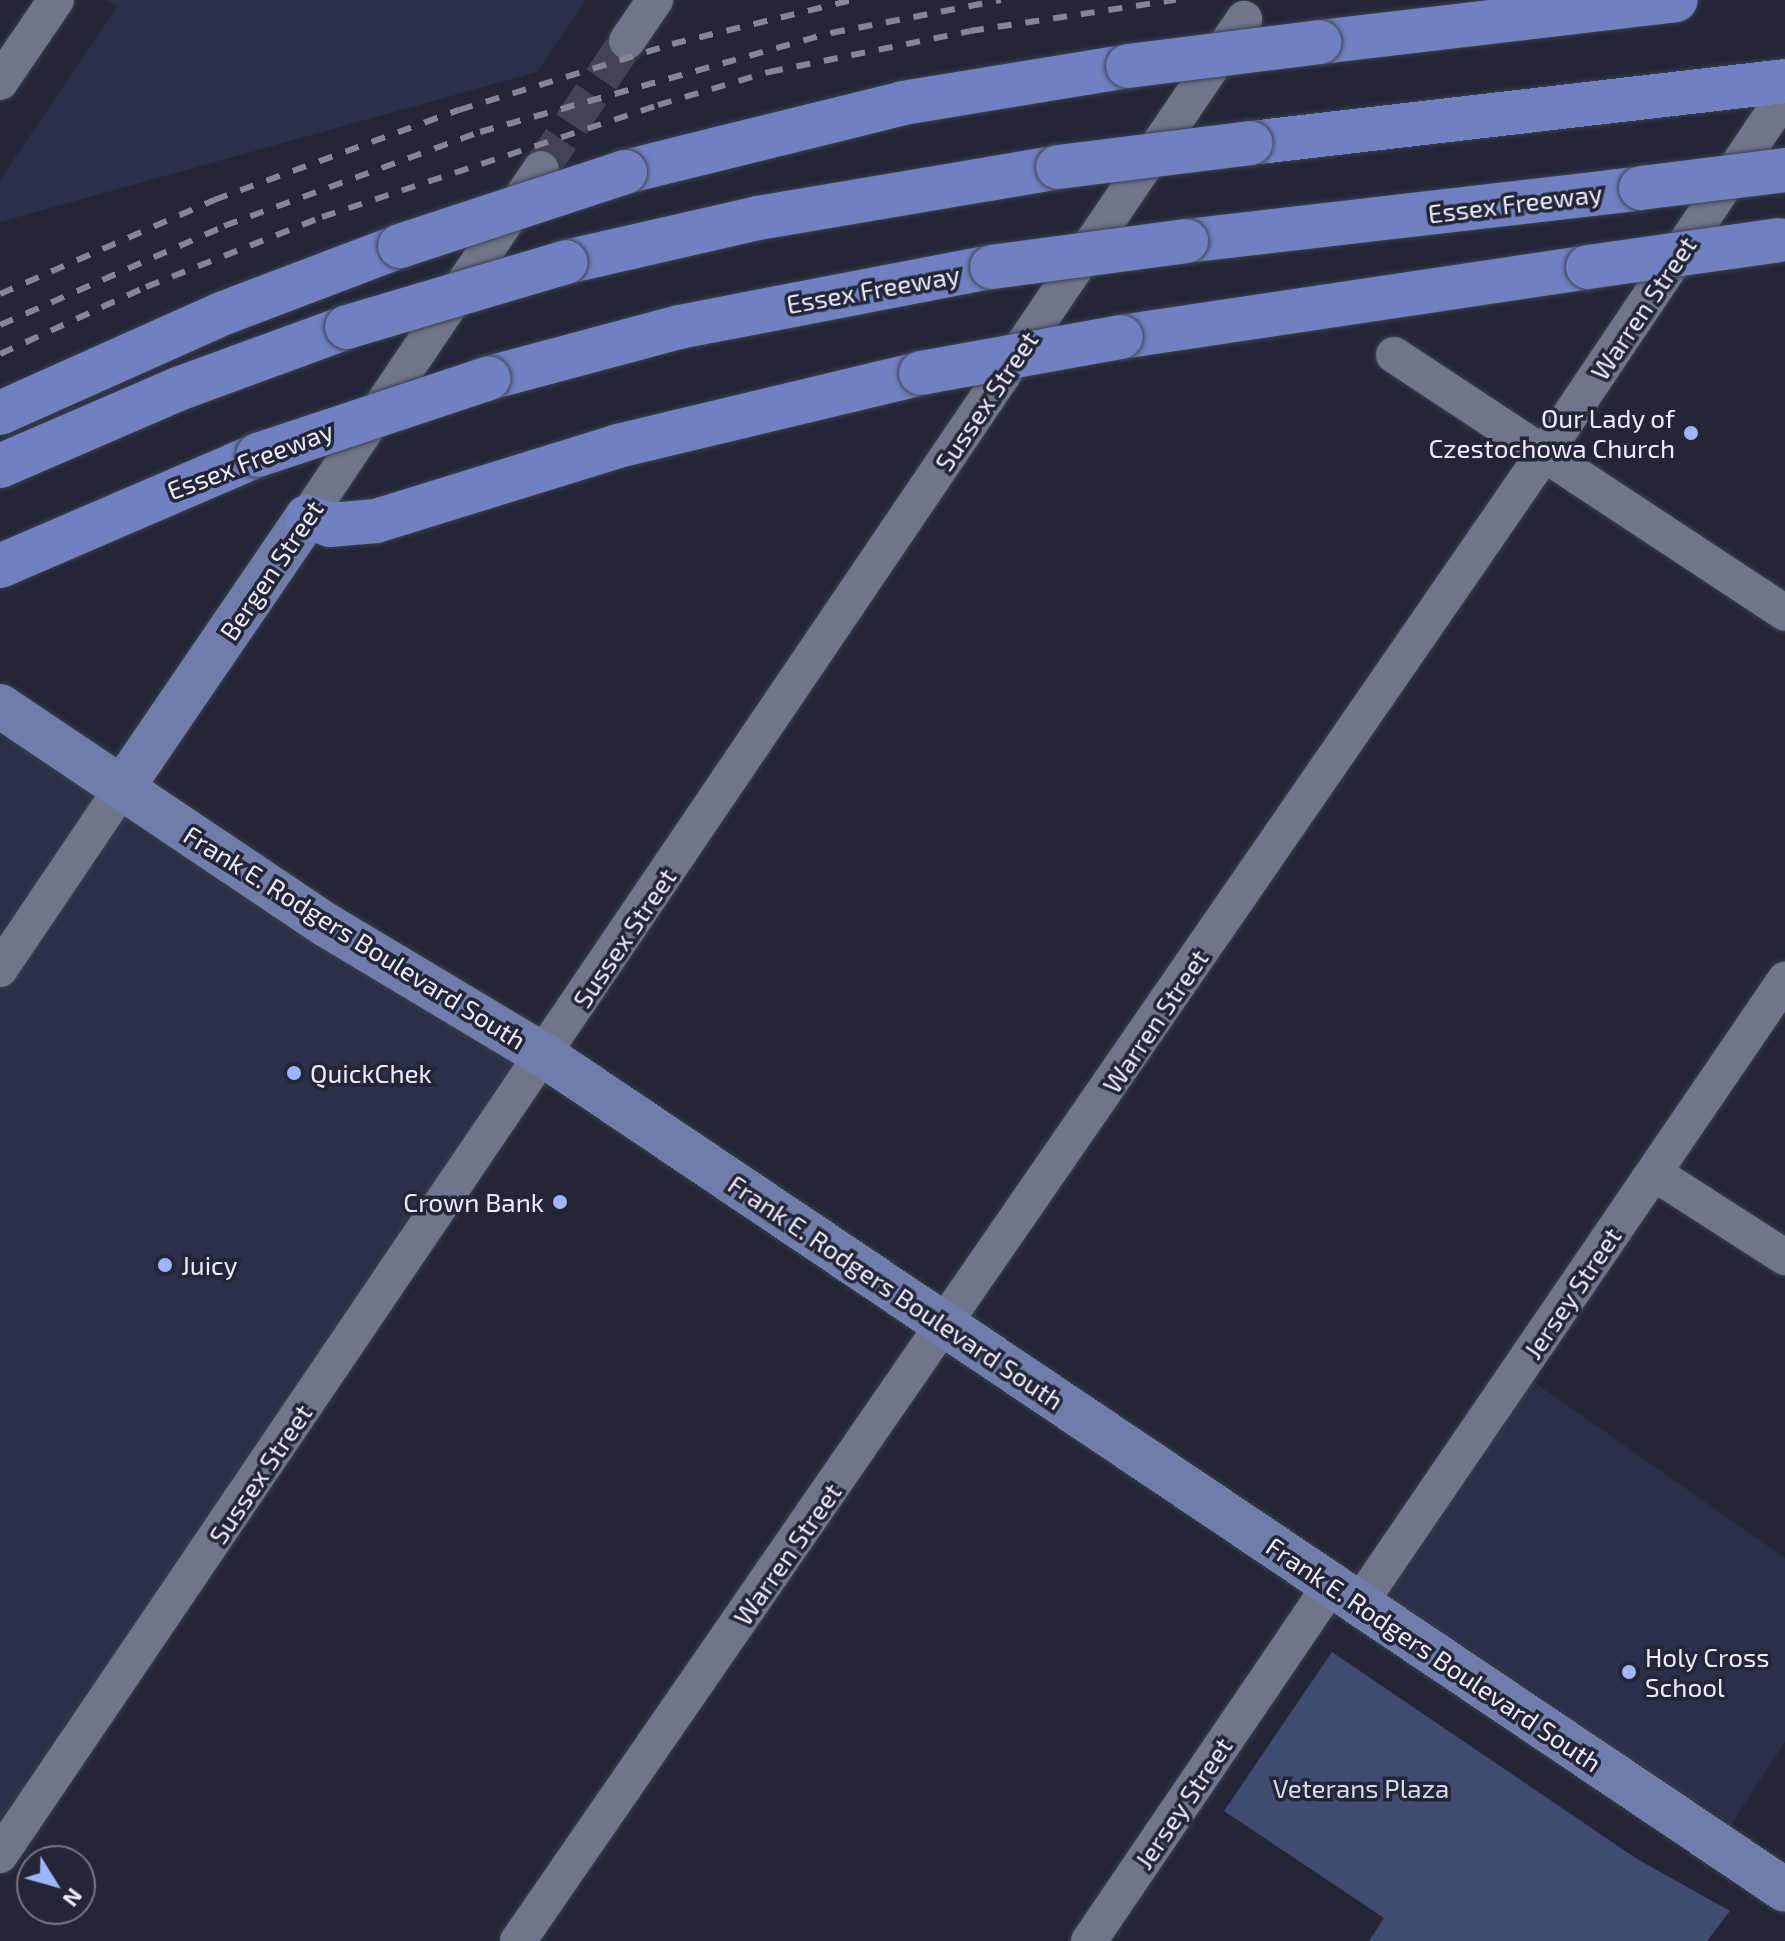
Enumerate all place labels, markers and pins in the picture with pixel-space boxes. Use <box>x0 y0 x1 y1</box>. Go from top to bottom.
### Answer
place label: Our Lady of Czestochowa Church <box>1429 402 1675 464</box>
marker: Our Lady of Czestochowa Church <box>1682 424 1700 442</box>
place label: QuickChek <box>310 1057 432 1089</box>
marker: QuickChek <box>285 1064 303 1082</box>
place label: Crown Bank <box>403 1186 544 1218</box>
marker: Crown Bank <box>551 1193 569 1211</box>
place label: Juicy <box>181 1249 238 1281</box>
marker: Juicy <box>156 1256 174 1274</box>
place label: Holy Cross School <box>1645 1641 1770 1702</box>
marker: Holy Cross School <box>1620 1663 1638 1681</box>

